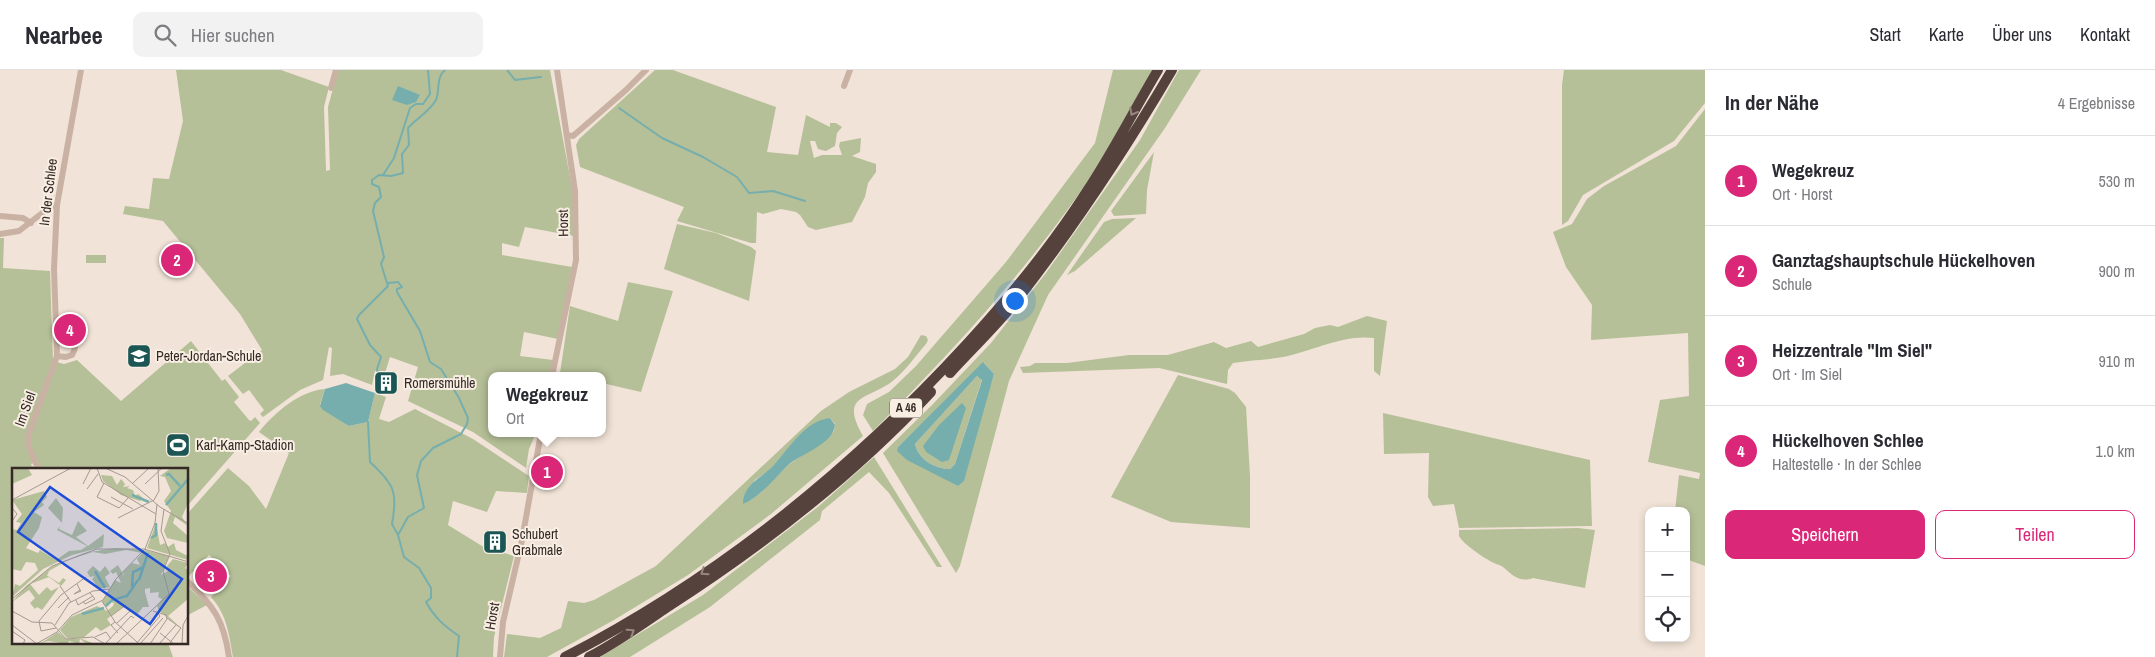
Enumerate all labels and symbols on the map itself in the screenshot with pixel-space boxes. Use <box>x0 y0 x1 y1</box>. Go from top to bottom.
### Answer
one-way arrow <box>1130 107 1140 116</box>
street label: In der Schlee <box>35 157 61 227</box>
street label: Horst <box>554 209 572 237</box>
pin: 2 <box>161 241 193 279</box>
your location <box>1002 288 1028 314</box>
pin: 4 <box>54 311 86 349</box>
school or university icon: Peter-Jordan-Schule <box>126 343 152 369</box>
place label: Peter-Jordan-Schule <box>156 347 261 365</box>
building icon: Romersmühle <box>373 370 399 396</box>
place label: Romersmühle <box>404 374 475 392</box>
street label: Im Siel <box>10 389 40 429</box>
road number: A 46 <box>890 398 922 418</box>
sports icon: Karl-Kamp-Stadion <box>165 432 191 458</box>
place label: Karl-Kamp-Stadion <box>196 436 294 454</box>
pin: 1 <box>531 453 563 491</box>
inset map <box>12 468 189 644</box>
place label: Schubert Grabmale <box>512 525 562 559</box>
building icon: Schubert Grabmale <box>482 529 508 555</box>
pin: 3 <box>195 557 227 595</box>
one-way arrow <box>701 566 710 575</box>
street label: Horst <box>481 601 503 631</box>
one-way arrow <box>625 628 634 638</box>

